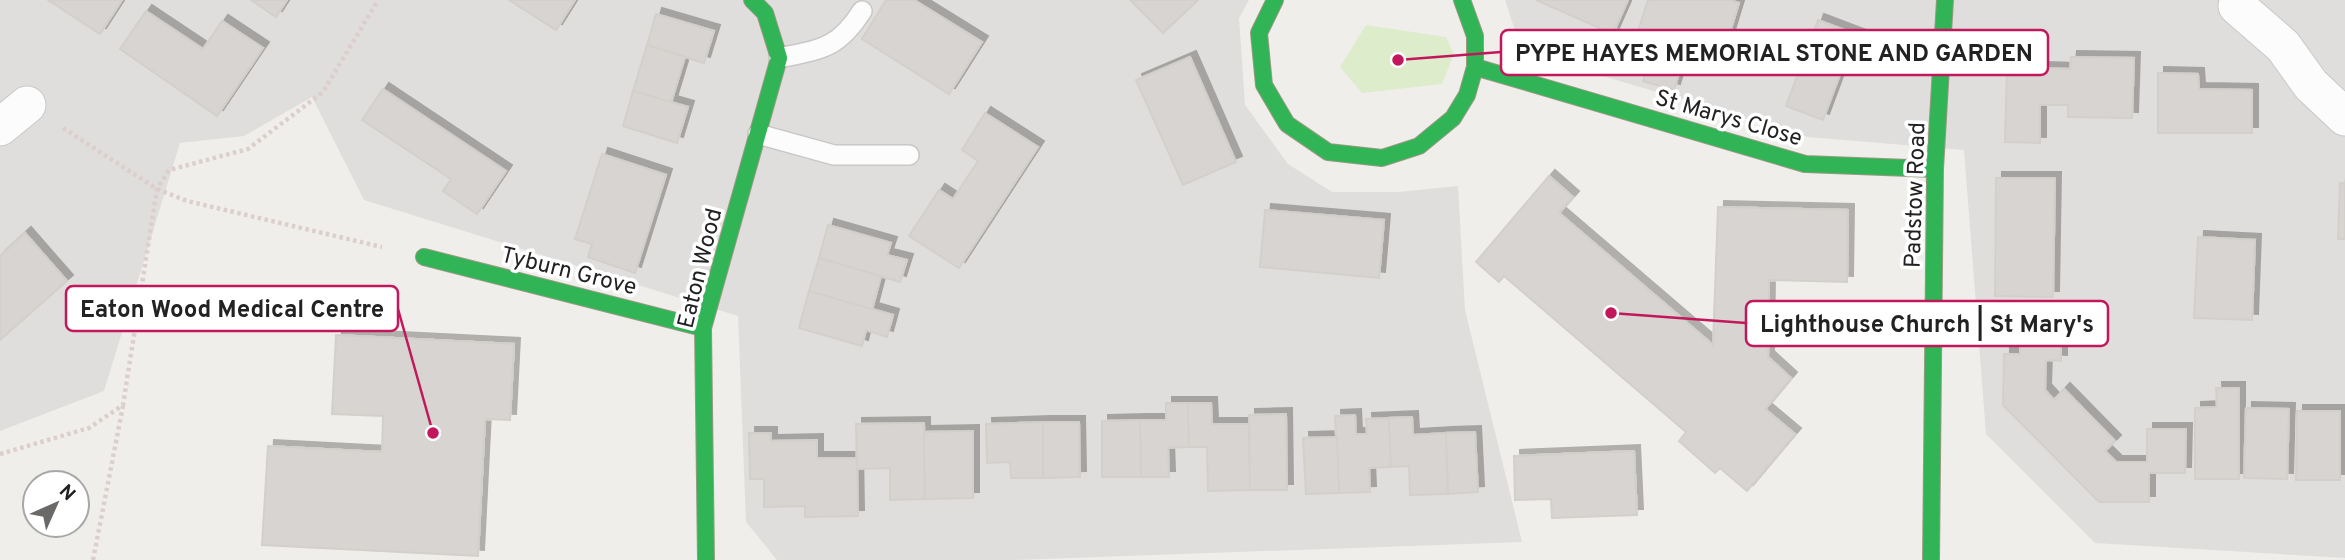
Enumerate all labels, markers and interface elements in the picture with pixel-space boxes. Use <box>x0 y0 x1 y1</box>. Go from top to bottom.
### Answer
callout: PYPE HAYES MEMORIAL STONE AND GARDEN <box>1501 30 2048 75</box>
text: PYPE HAYES MEMORIAL STONE AND GARDEN <box>1515 40 2033 70</box>
street label: St Marys Close <box>1652 85 1805 154</box>
street label: Padstow Road <box>1899 122 1934 269</box>
street label: Eaton Wood <box>673 206 730 332</box>
street label: Tyburn Grove <box>498 242 639 303</box>
callout: Eaton Wood Medical Centre <box>66 286 398 331</box>
text: Eaton Wood Medical Centre <box>80 296 384 326</box>
callout: Lighthouse Church | St Mary's <box>1746 301 2108 346</box>
text: Lighthouse Church | St Mary's <box>1760 305 2094 341</box>
north arrow <box>21 469 91 539</box>
text: N <box>53 480 80 507</box>

